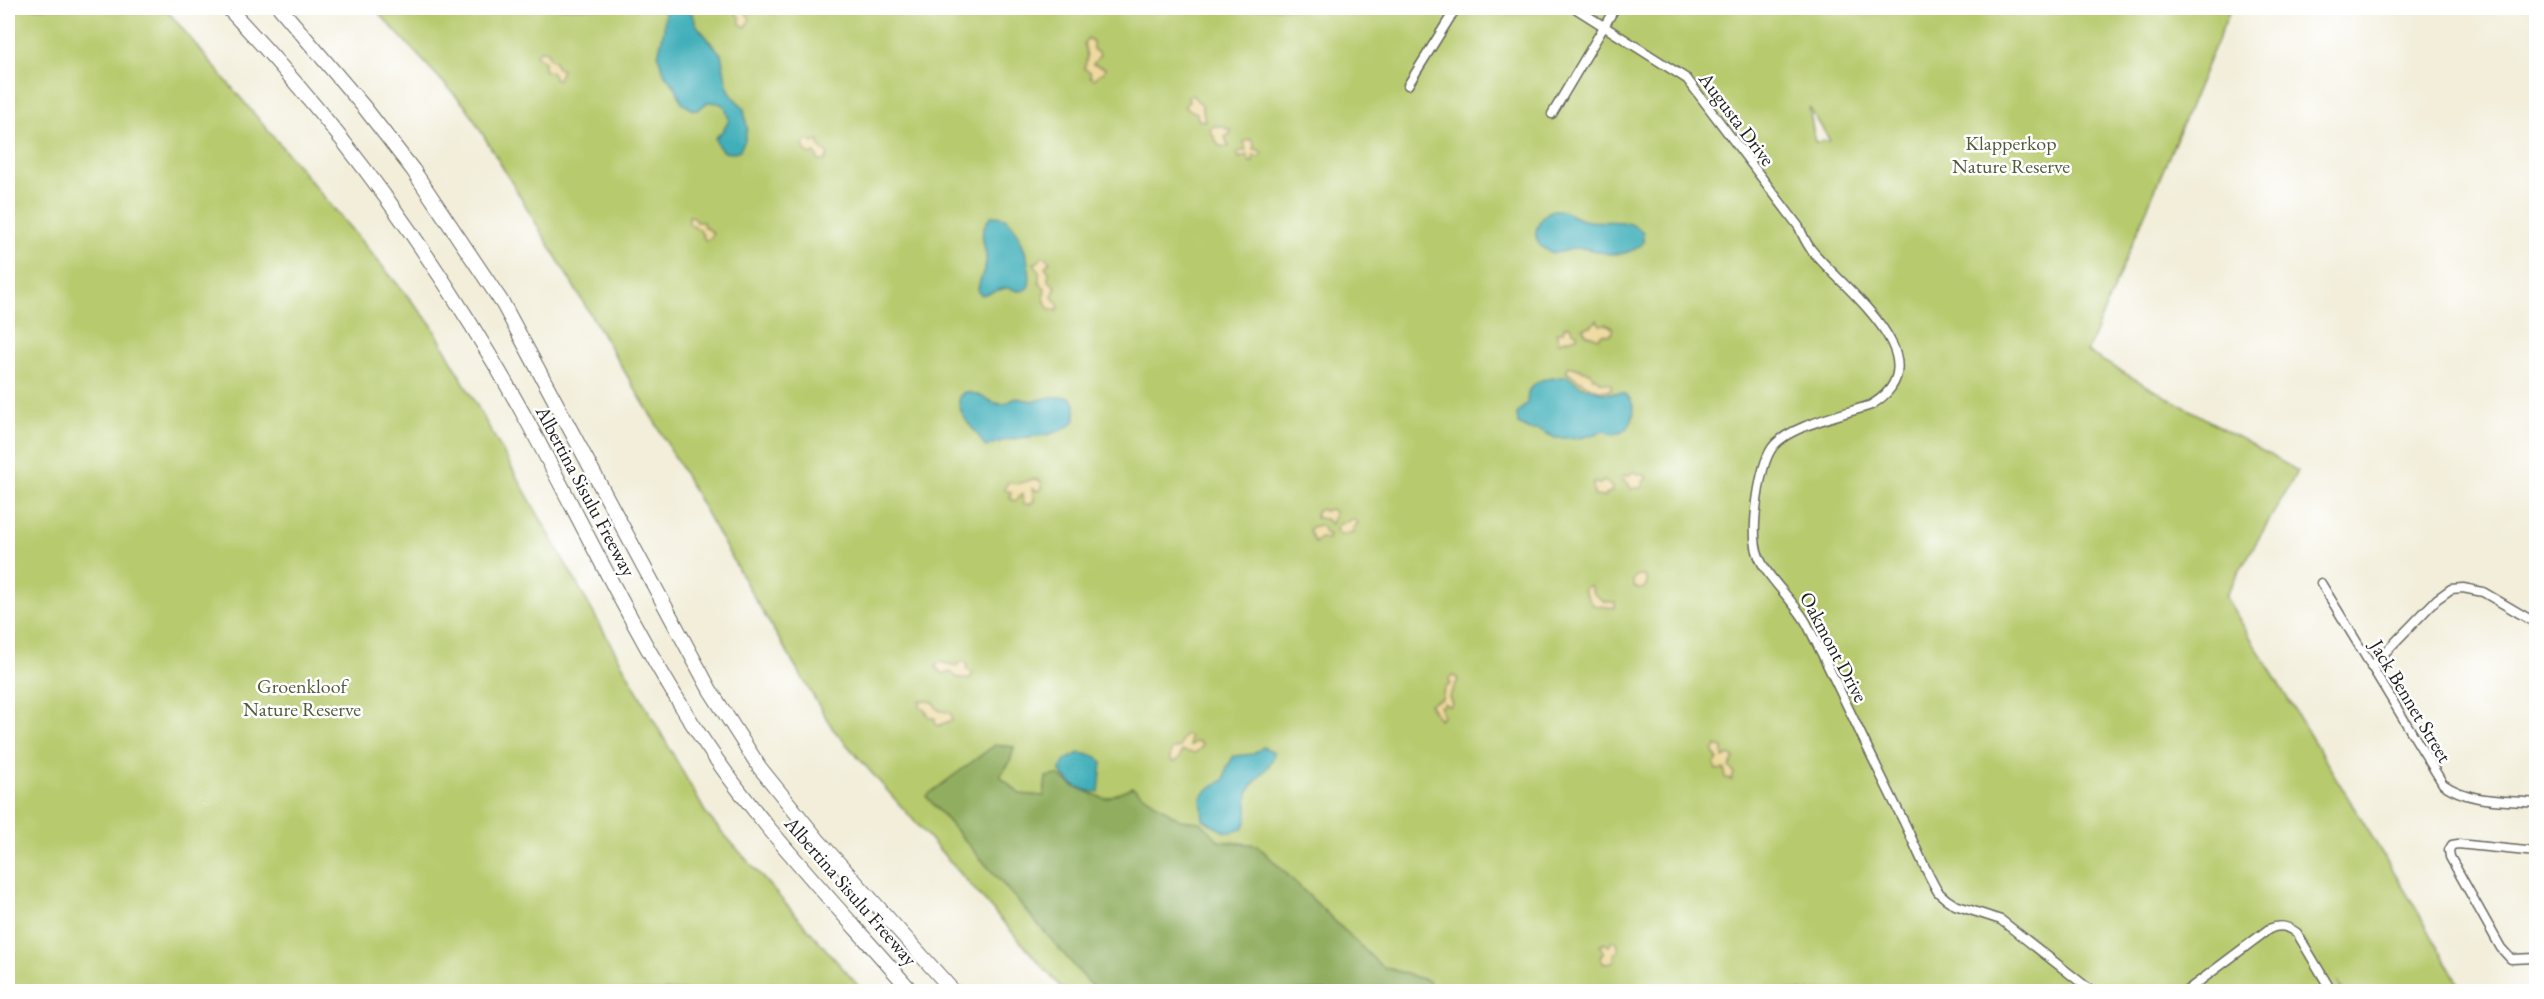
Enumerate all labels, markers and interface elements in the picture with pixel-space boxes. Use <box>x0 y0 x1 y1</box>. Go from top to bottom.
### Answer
street label: Augusta Drive <box>1693 66 1781 171</box>
park label: Klapperkop Nature Reserve <box>1952 130 2070 179</box>
street label: Albertina Sisulu Freeway <box>529 400 642 581</box>
street label: Oakmont Drive <box>1794 587 1874 707</box>
street label: Jack Bennet Street <box>2363 633 2458 768</box>
park label: Groenkloof Nature Reserve <box>243 673 361 722</box>
street label: Albertina Sisulu Freeway <box>778 810 923 971</box>

